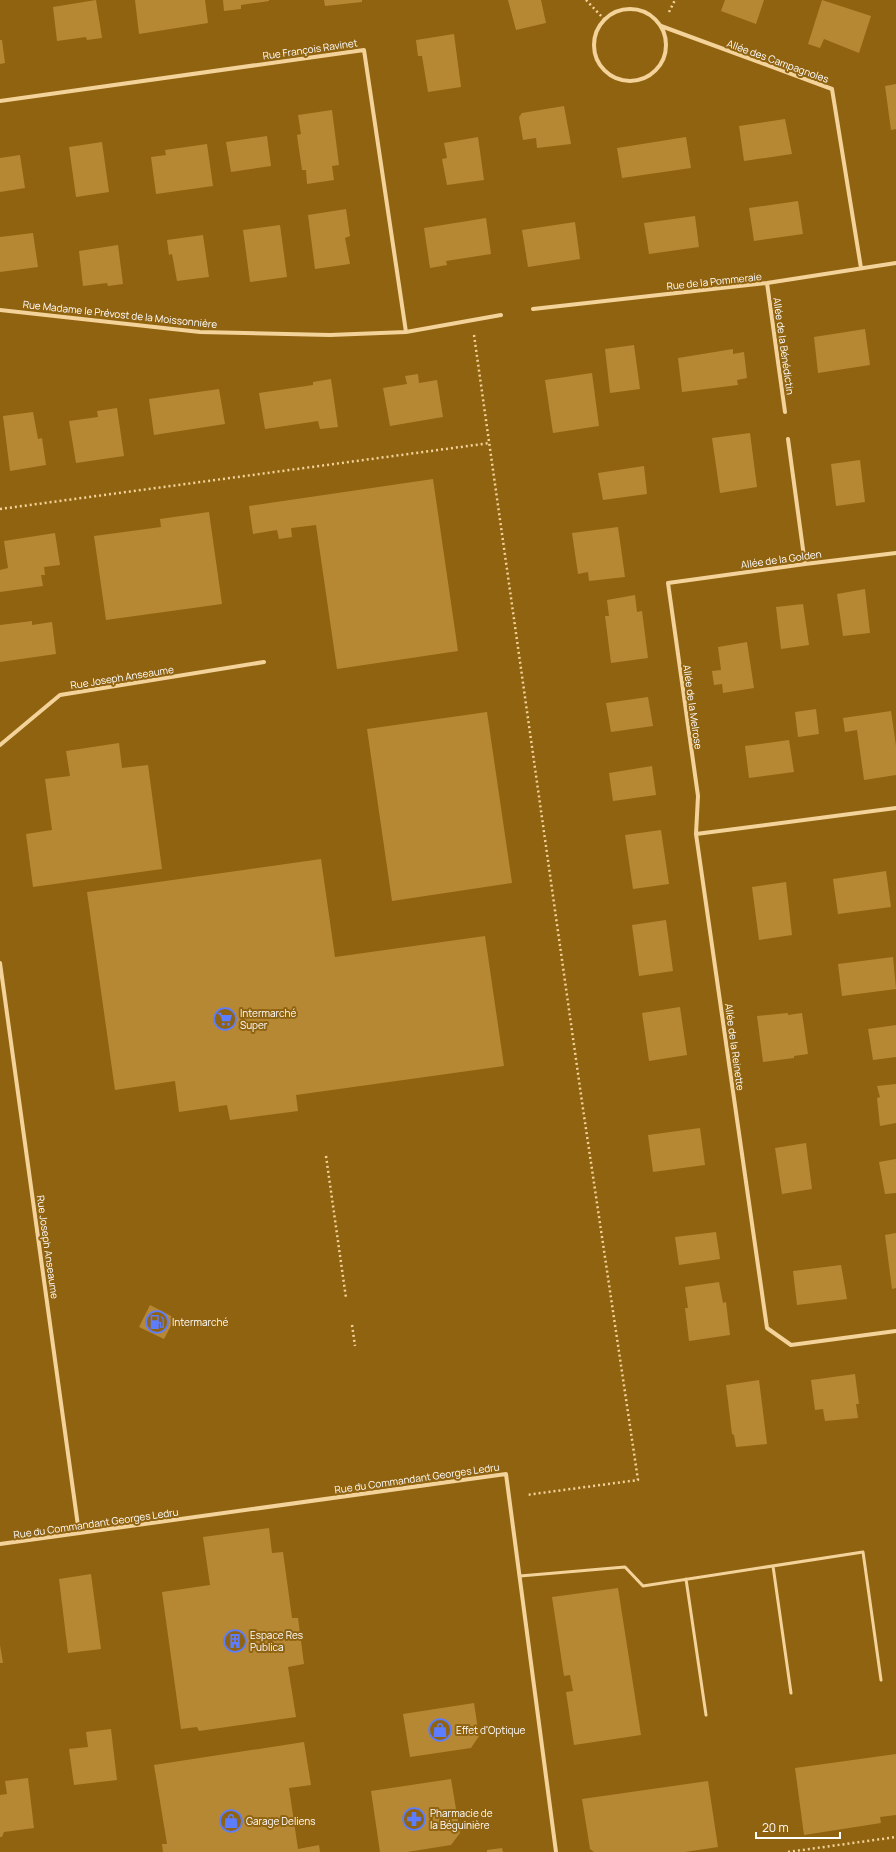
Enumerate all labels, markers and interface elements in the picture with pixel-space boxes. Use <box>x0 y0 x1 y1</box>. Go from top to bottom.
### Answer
street label: Rue François Ravinet <box>262 35 358 63</box>
street label: Allée des Campagnoles <box>725 36 831 86</box>
street label: Rue de la Pommeraie <box>666 269 762 293</box>
street label: Allée de la Bénédictin <box>770 296 798 396</box>
street label: Rue Madame le Prévost de la Moissonnière <box>22 297 218 331</box>
street label: Allée de la Golden <box>740 546 822 572</box>
street label: Rue Joseph Anseaume <box>69 662 175 692</box>
street label: Allée de la Melrose <box>680 664 706 750</box>
street label: Allée de la Reinette <box>722 1003 748 1092</box>
supermarket icon: Intermarché Super <box>212 1006 238 1032</box>
place label: Intermarché Super <box>240 1006 297 1032</box>
street label: Rue Joseph Anseaume <box>34 1194 62 1300</box>
fuel station icon: Intermarché <box>144 1309 170 1335</box>
place label: Intermarché <box>172 1315 229 1329</box>
street label: Rue du Commandant Georges Ledru <box>334 1459 500 1497</box>
street label: Rue du Commandant Georges Ledru <box>13 1504 179 1542</box>
building icon: Espace Res Publica <box>222 1628 248 1654</box>
place label: Espace Res Publica <box>250 1628 303 1654</box>
shop icon: Effet d'Optique <box>427 1717 453 1743</box>
place label: Effet d'Optique <box>456 1723 525 1737</box>
pharmacy icon: Pharmacie de la Béguinière <box>401 1806 427 1832</box>
place label: Pharmacie de la Béguinière <box>430 1806 493 1832</box>
shop icon: Garage Deliens <box>218 1808 244 1834</box>
place label: Garage Deliens <box>246 1814 315 1828</box>
scale bar <box>756 1814 840 1840</box>
text: 20 m <box>762 1819 789 1836</box>

